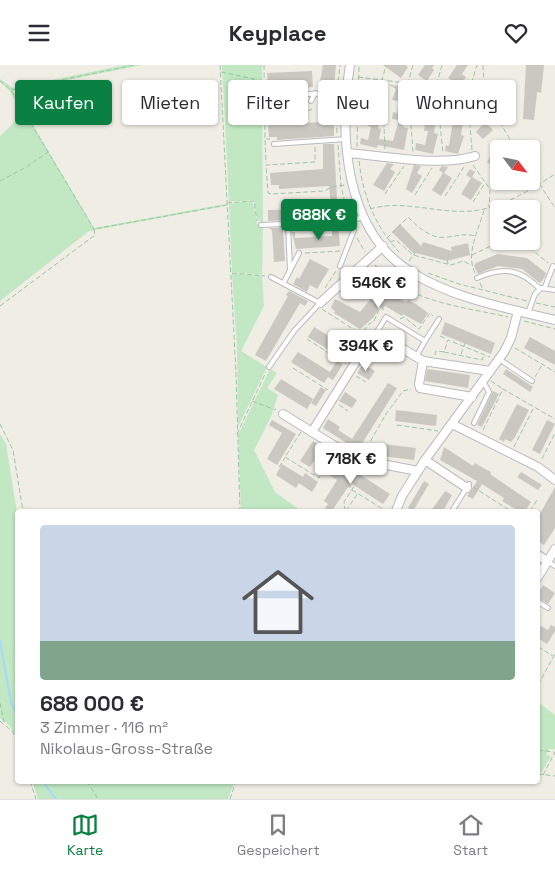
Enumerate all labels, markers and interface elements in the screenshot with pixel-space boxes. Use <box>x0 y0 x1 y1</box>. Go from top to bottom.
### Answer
icon: menu <box>25 19 53 47</box>
text: Keyplace <box>229 19 326 47</box>
icon: heart <box>502 19 530 47</box>
chip: Kaufen <box>15 80 112 125</box>
chip: Mieten <box>122 80 218 125</box>
chip: Filter <box>228 80 308 125</box>
chip: Neu <box>318 80 388 125</box>
chip: Wohnung <box>398 80 516 125</box>
north arrow <box>490 140 540 190</box>
map controls <box>490 140 540 250</box>
pin: 688K € <box>278 199 360 241</box>
button: layers <box>490 200 540 250</box>
text: 688K € <box>292 204 346 225</box>
pin: 546K € <box>338 267 420 309</box>
text: 546K € <box>352 272 406 293</box>
pin: 394K € <box>325 329 407 372</box>
text: 394K € <box>339 335 393 356</box>
pin: 718K € <box>310 443 392 485</box>
text: 718K € <box>326 448 376 469</box>
icon: home <box>233 557 323 647</box>
text: 688 000 € <box>40 690 144 717</box>
text: 3 Zimmer · 116 m² <box>40 717 168 738</box>
text: Nikolaus-Gross-Straße <box>40 738 213 759</box>
tab: Karte <box>67 811 103 859</box>
tab: Gespeichert <box>237 811 320 859</box>
tab: Start <box>453 811 488 859</box>

